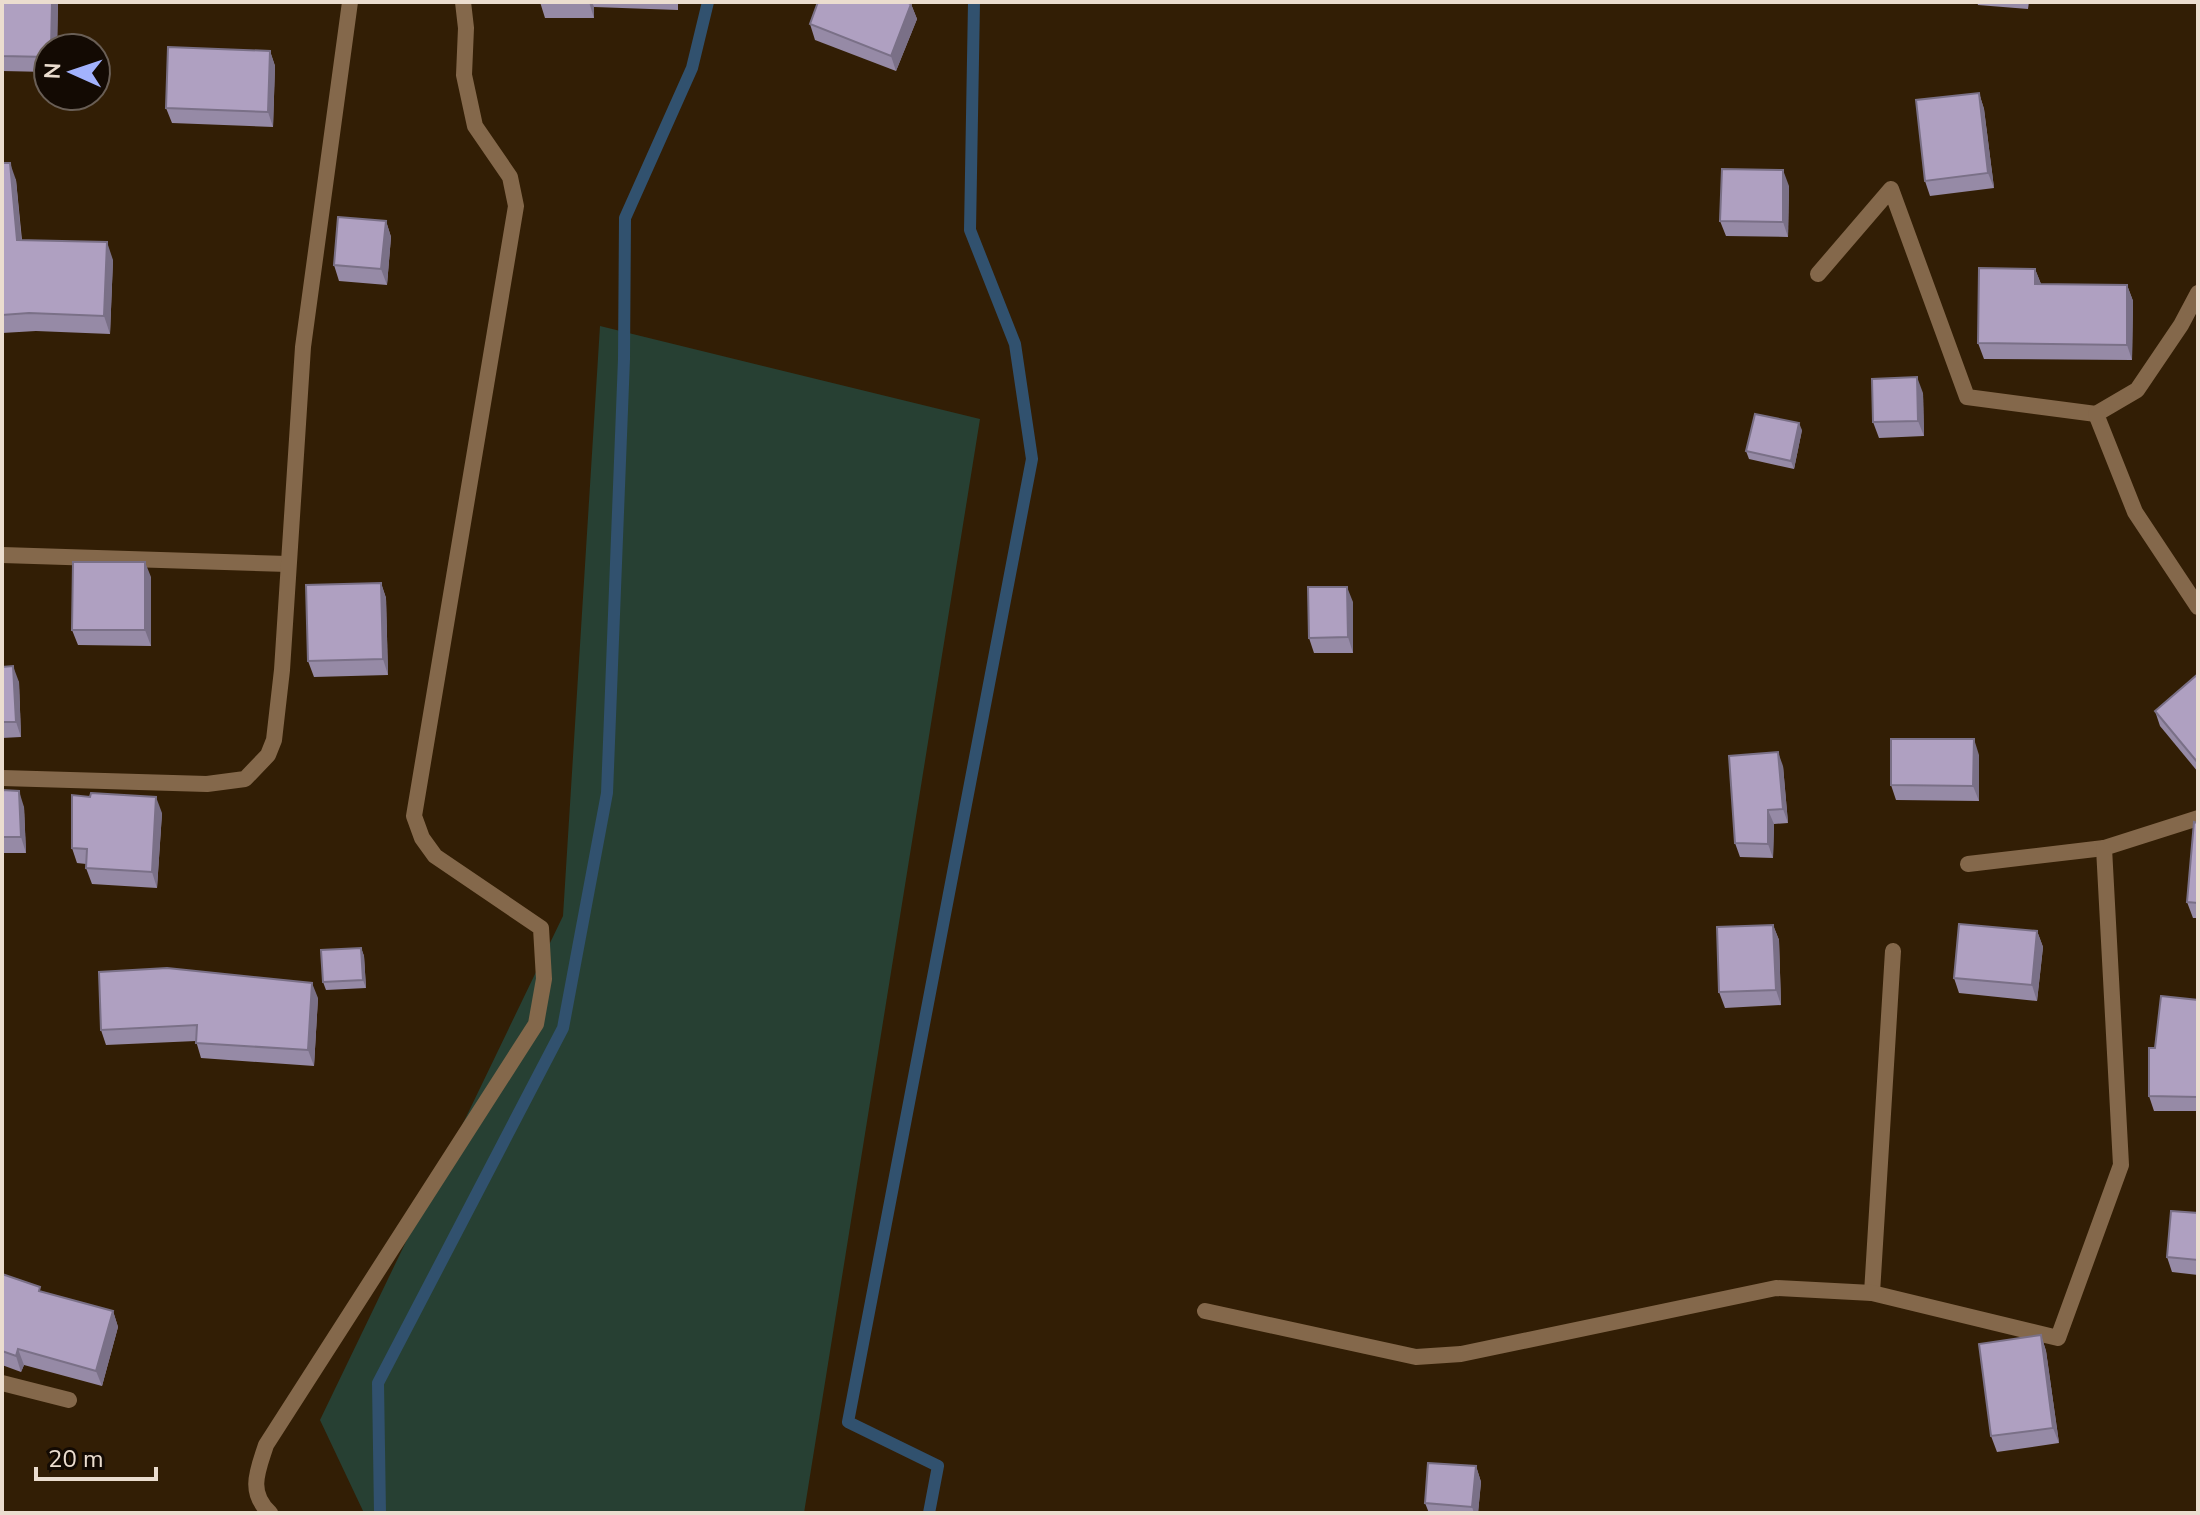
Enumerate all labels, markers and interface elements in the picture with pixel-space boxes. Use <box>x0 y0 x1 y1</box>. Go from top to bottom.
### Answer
north arrow <box>32 32 112 112</box>
text: N <box>38 62 68 80</box>
scale bar <box>36 1431 156 1481</box>
text: 20 m <box>48 1443 104 1475</box>

